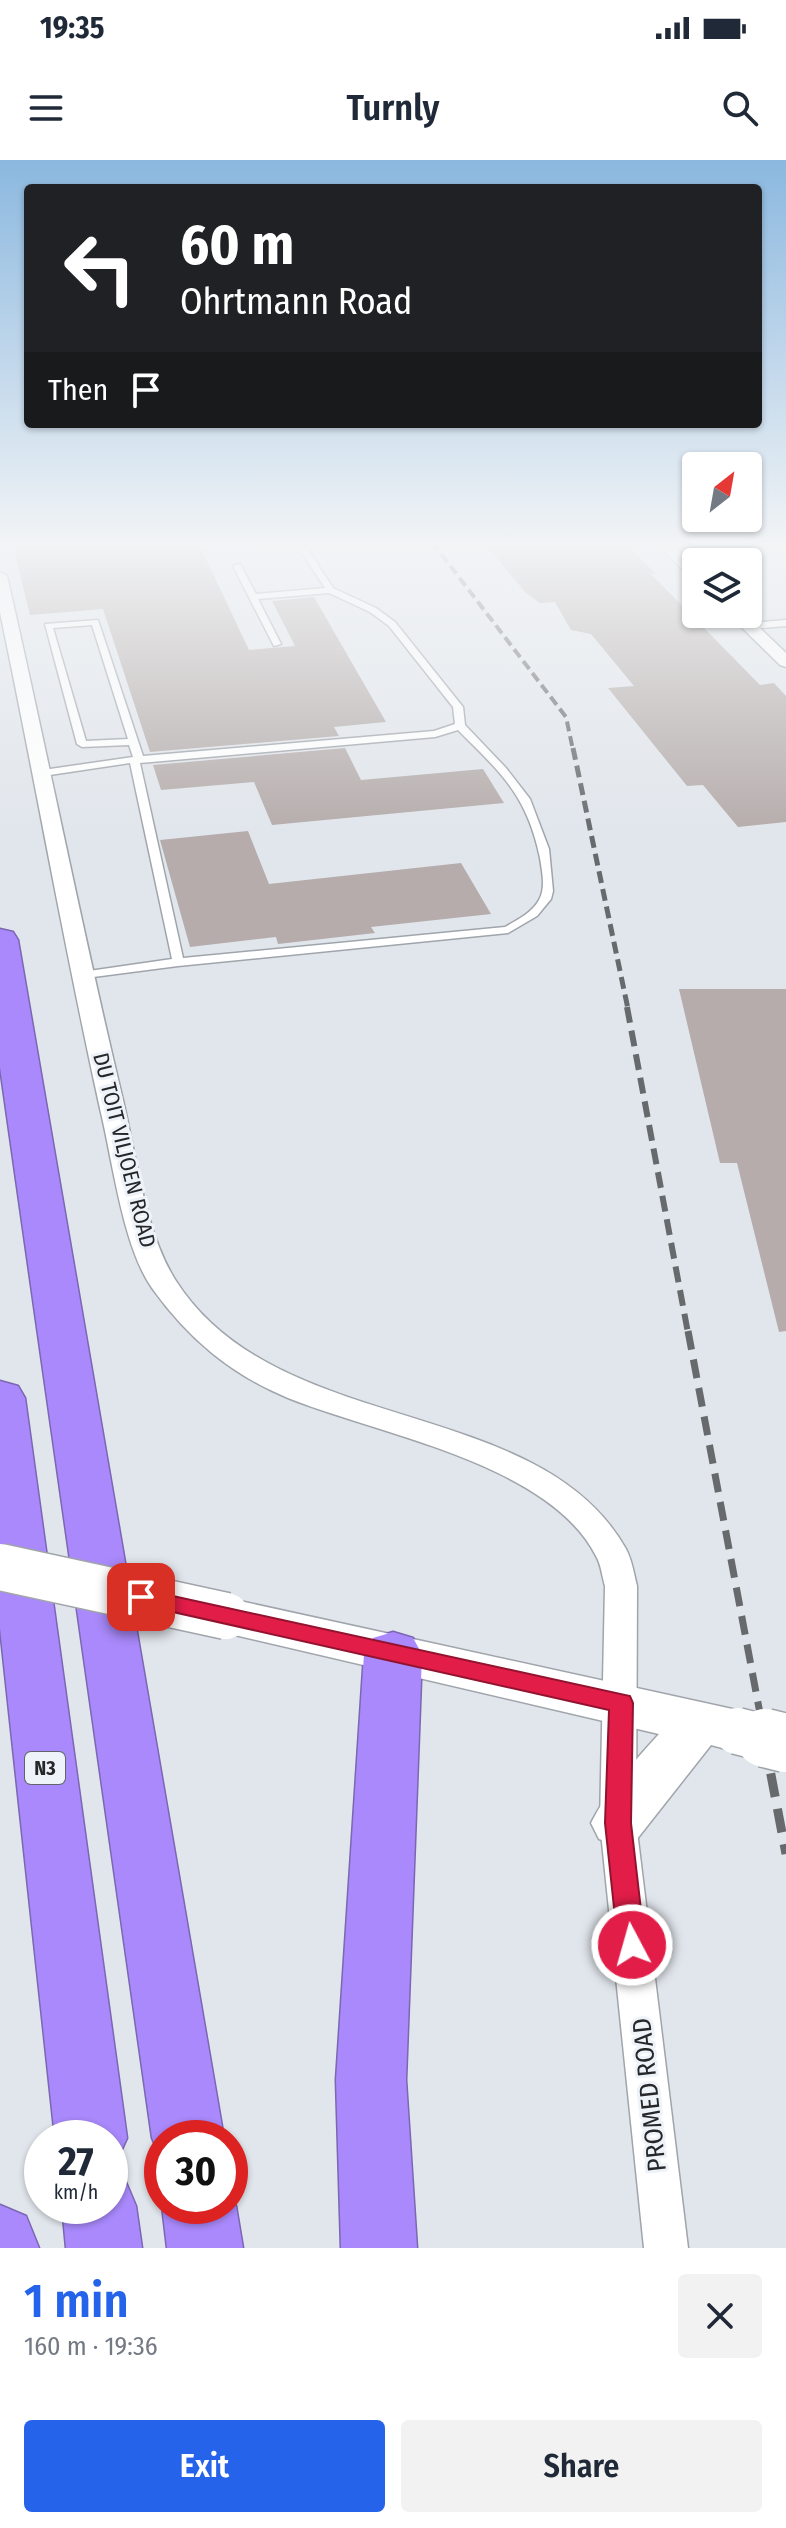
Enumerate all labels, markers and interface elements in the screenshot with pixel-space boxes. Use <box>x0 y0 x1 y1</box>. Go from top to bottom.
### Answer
text: 19:35 <box>40 10 104 46</box>
icon: menu <box>24 86 68 130</box>
text: Turnly <box>347 86 439 130</box>
icon: search <box>718 86 762 130</box>
text: 60 m <box>180 212 294 279</box>
icon: left <box>48 216 152 320</box>
text: Ohrtmann Road <box>180 280 412 324</box>
icon: arrive <box>124 368 168 412</box>
text: Then <box>48 372 108 408</box>
north arrow <box>682 452 762 532</box>
map controls <box>682 452 762 628</box>
button: layers <box>682 548 762 628</box>
street label: DU TOIT VILJOEN ROAD <box>87 1050 162 1250</box>
pin <box>107 1563 175 1631</box>
icon: arrive <box>119 1575 163 1619</box>
road number: N3 <box>25 1752 65 1784</box>
position arrow <box>590 1903 674 1987</box>
street label: PROMED ROAD <box>626 2017 673 2173</box>
speed limit sign: 30 <box>144 2120 248 2224</box>
text: 27 <box>58 2138 94 2186</box>
text: km/h <box>54 2180 98 2204</box>
text: 1 min <box>24 2272 129 2330</box>
button: close <box>678 2274 762 2358</box>
text: 160 m · 19:36 <box>24 2331 158 2362</box>
button: Exit <box>24 2420 385 2512</box>
button: Share <box>401 2420 762 2512</box>

